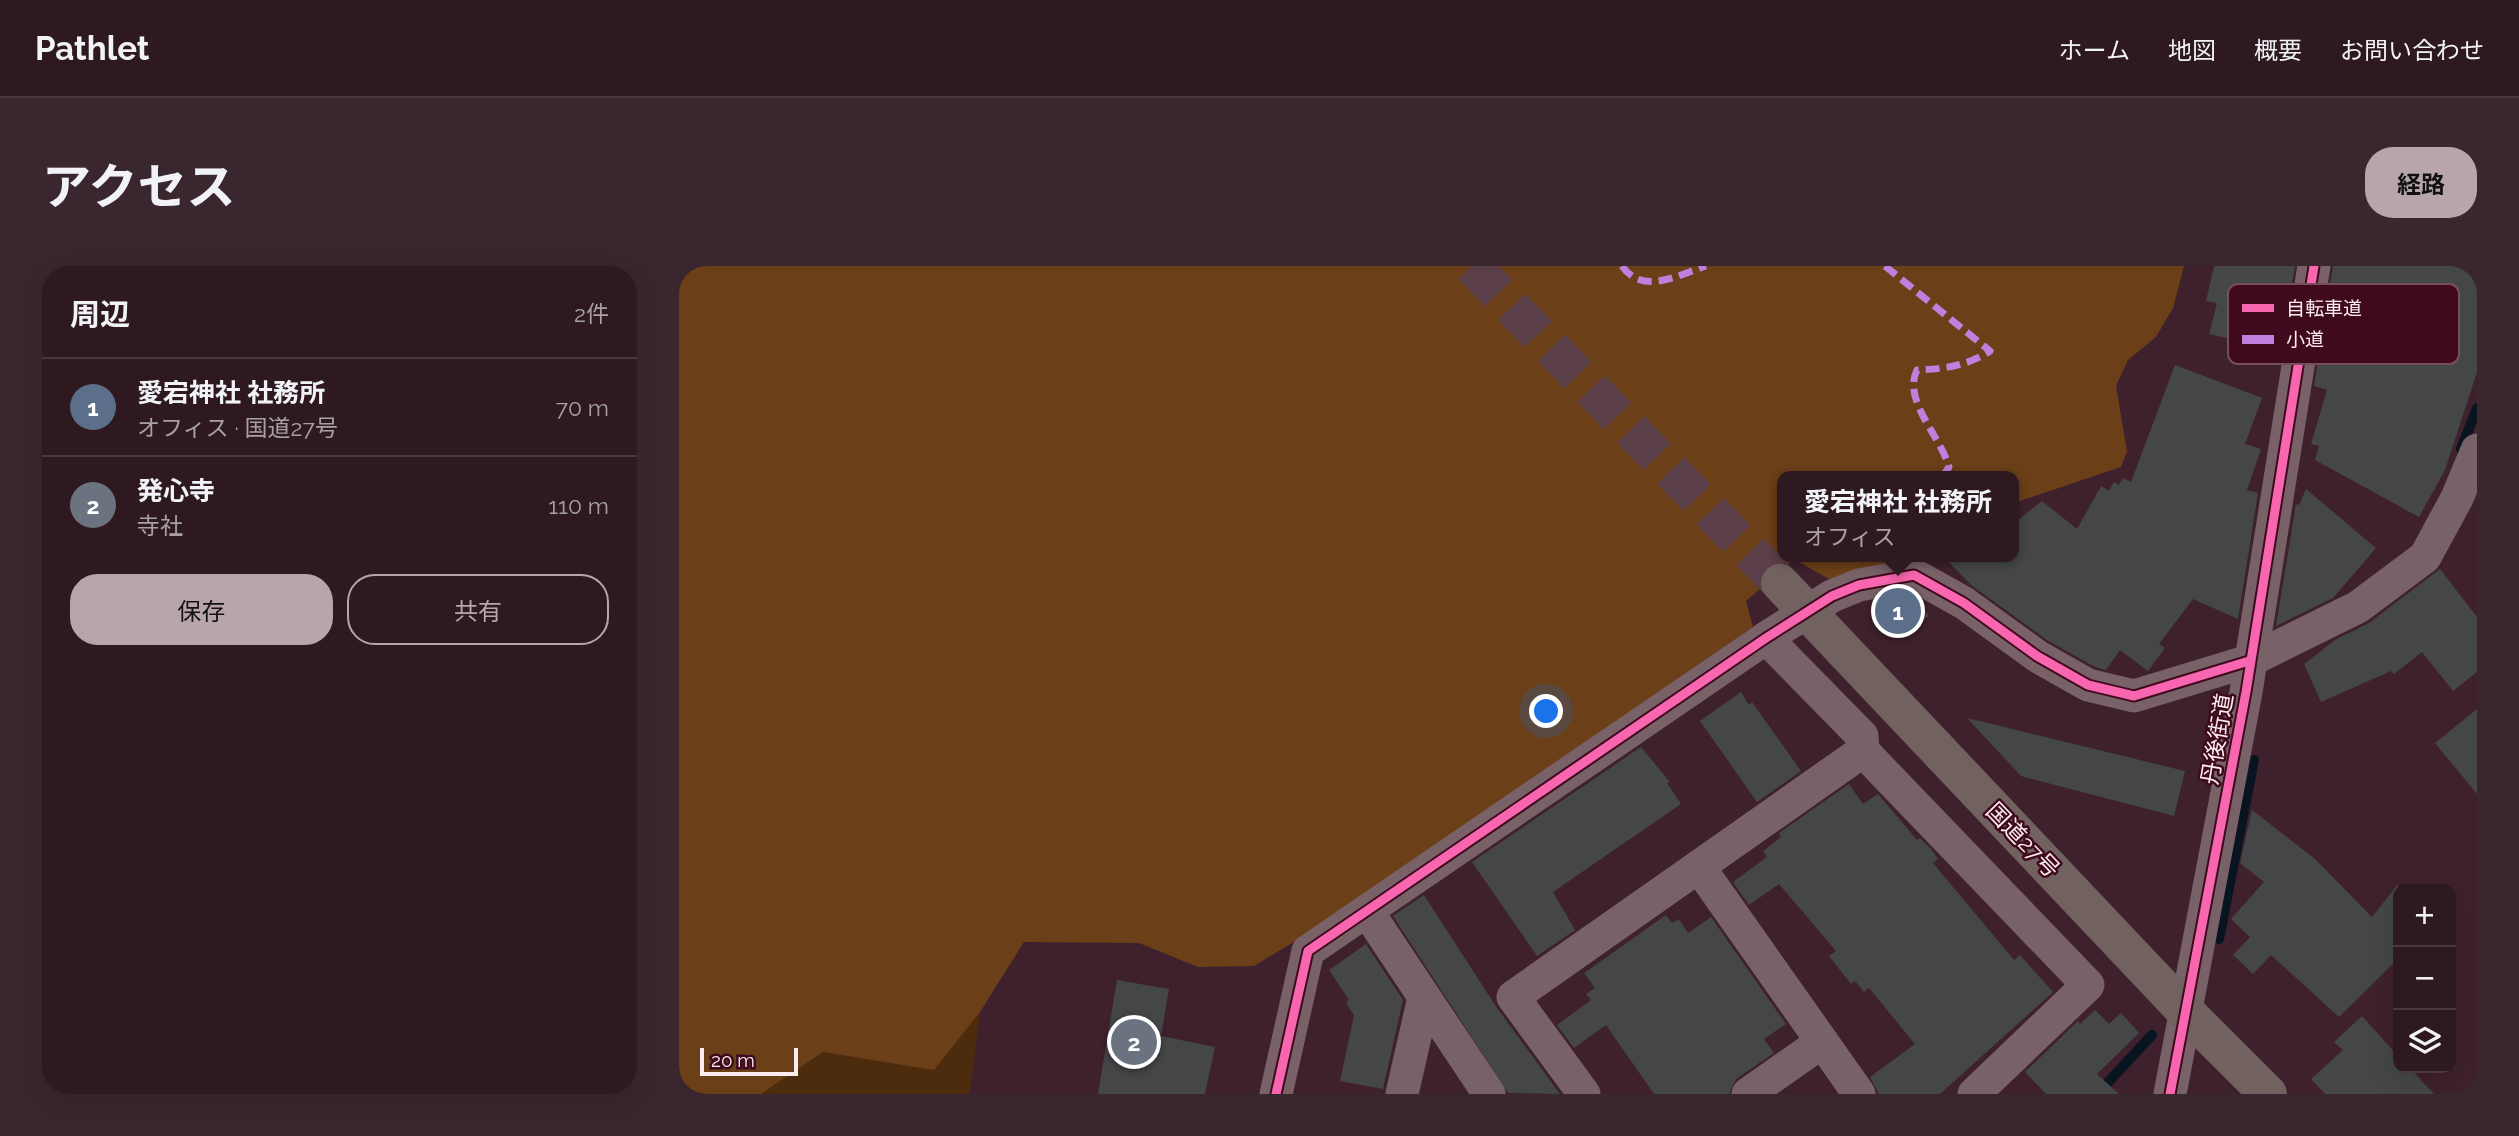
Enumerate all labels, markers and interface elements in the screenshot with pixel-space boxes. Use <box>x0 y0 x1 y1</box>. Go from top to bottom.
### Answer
text: Pathlet <box>35 29 149 68</box>
text: ホーム <box>2059 36 2130 65</box>
text: 地図 <box>2168 36 2216 65</box>
text: 概要 <box>2254 36 2302 65</box>
text: お問い合わせ <box>2340 36 2484 65</box>
button: 経路 <box>2365 147 2477 218</box>
text: アクセス <box>42 158 236 215</box>
legend <box>2228 284 2459 364</box>
text: 周辺 <box>70 297 130 332</box>
text: 自転車道 <box>2286 297 2362 319</box>
text: 2件 <box>574 300 609 327</box>
text: 小道 <box>2286 328 2324 350</box>
text: 愛宕神社 社務所 <box>137 378 325 408</box>
text: 1 <box>87 394 99 421</box>
text: 70 m <box>556 394 609 421</box>
text: オフィス · 国道27号 <box>137 414 338 441</box>
popup <box>1777 471 2019 562</box>
text: 発心寺 <box>137 476 215 506</box>
text: 愛宕神社 社務所 <box>1804 487 1992 517</box>
text: 2 <box>87 492 99 519</box>
text: 110 m <box>548 492 609 519</box>
text: 寺社 <box>137 512 183 539</box>
text: オフィス <box>1804 523 1895 550</box>
button: 保存 <box>70 574 333 645</box>
button: 共有 <box>347 574 609 645</box>
pin: 1 <box>1875 585 1921 637</box>
street label: 丹後街道 <box>2195 691 2238 787</box>
your location <box>1529 694 1563 728</box>
street label: 国道27号 <box>1981 797 2065 883</box>
map controls <box>2393 884 2456 1073</box>
button: + <box>2393 884 2456 947</box>
button: − <box>2393 947 2456 1010</box>
button: layers <box>2393 1010 2456 1073</box>
pin: 2 <box>1111 1016 1157 1068</box>
scale bar <box>700 1045 798 1077</box>
text: 20 m <box>711 1049 755 1071</box>

